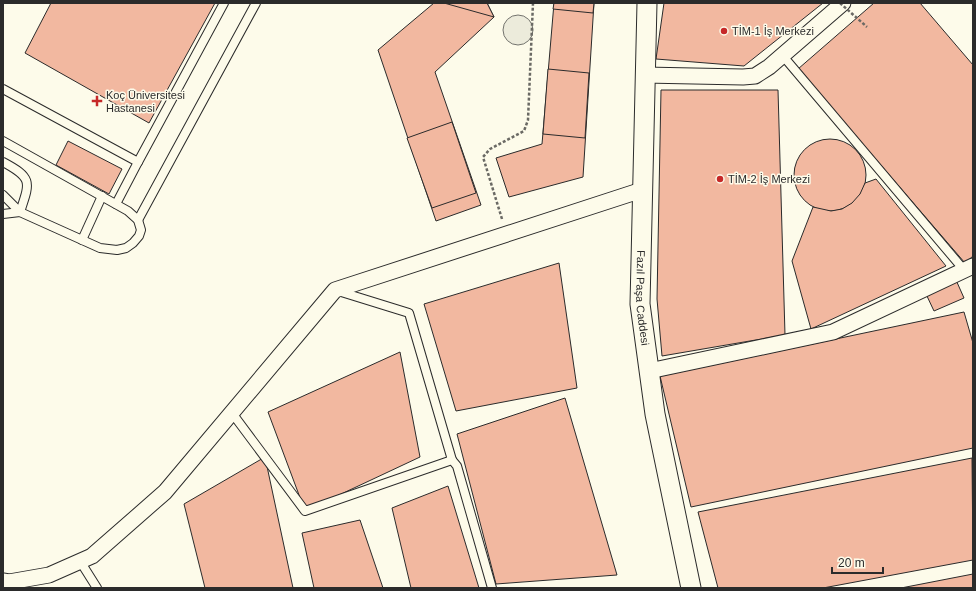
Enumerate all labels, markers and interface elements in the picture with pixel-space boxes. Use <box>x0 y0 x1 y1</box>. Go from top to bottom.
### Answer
place label: TİM-1 İş Merkezi <box>732 25 814 37</box>
marker: TİM-1 İş Merkezi <box>719 26 729 36</box>
place label: Koç Üniversitesi Hastanesi <box>106 89 185 114</box>
marker: Koç Üniversitesi Hastanesi <box>91 95 103 107</box>
place label: TİM-2 İş Merkezi <box>728 173 810 185</box>
marker: TİM-2 İş Merkezi <box>715 174 725 184</box>
street label: Fazıl Paşa Caddesi <box>634 250 652 346</box>
scale bar <box>832 549 883 575</box>
text: 20 m <box>838 556 865 570</box>

